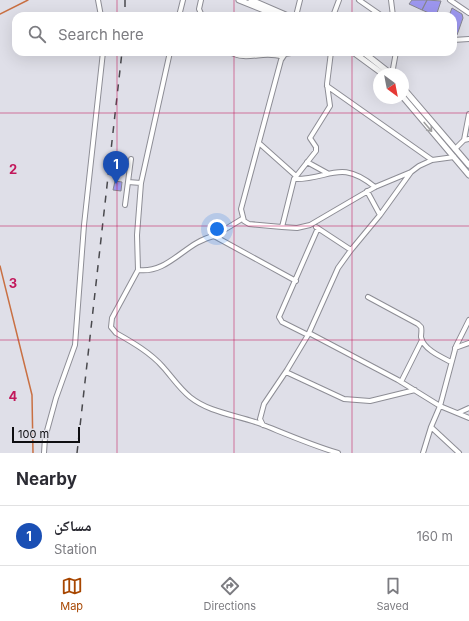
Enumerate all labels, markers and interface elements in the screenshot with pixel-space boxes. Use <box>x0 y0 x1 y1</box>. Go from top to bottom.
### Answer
search box <box>12 12 457 56</box>
icon: search <box>26 23 48 45</box>
text: Search here <box>58 25 144 44</box>
north arrow <box>373 68 409 104</box>
one-way arrow <box>423 122 433 132</box>
pin: 1 <box>103 151 129 184</box>
text: 2 <box>9 161 17 177</box>
your location <box>207 219 227 239</box>
text: 3 <box>9 275 17 291</box>
text: 4 <box>9 388 18 404</box>
scale bar <box>12 425 80 444</box>
text: 100 m <box>18 427 49 441</box>
text: Nearby <box>16 469 77 489</box>
text: مساكن <box>54 516 92 535</box>
text: 1 <box>26 528 32 544</box>
text: 160 m <box>416 528 453 544</box>
text: Station <box>54 541 97 557</box>
tab: Map <box>60 575 83 613</box>
tab: Directions <box>204 575 256 613</box>
tab: Saved <box>377 575 409 613</box>

